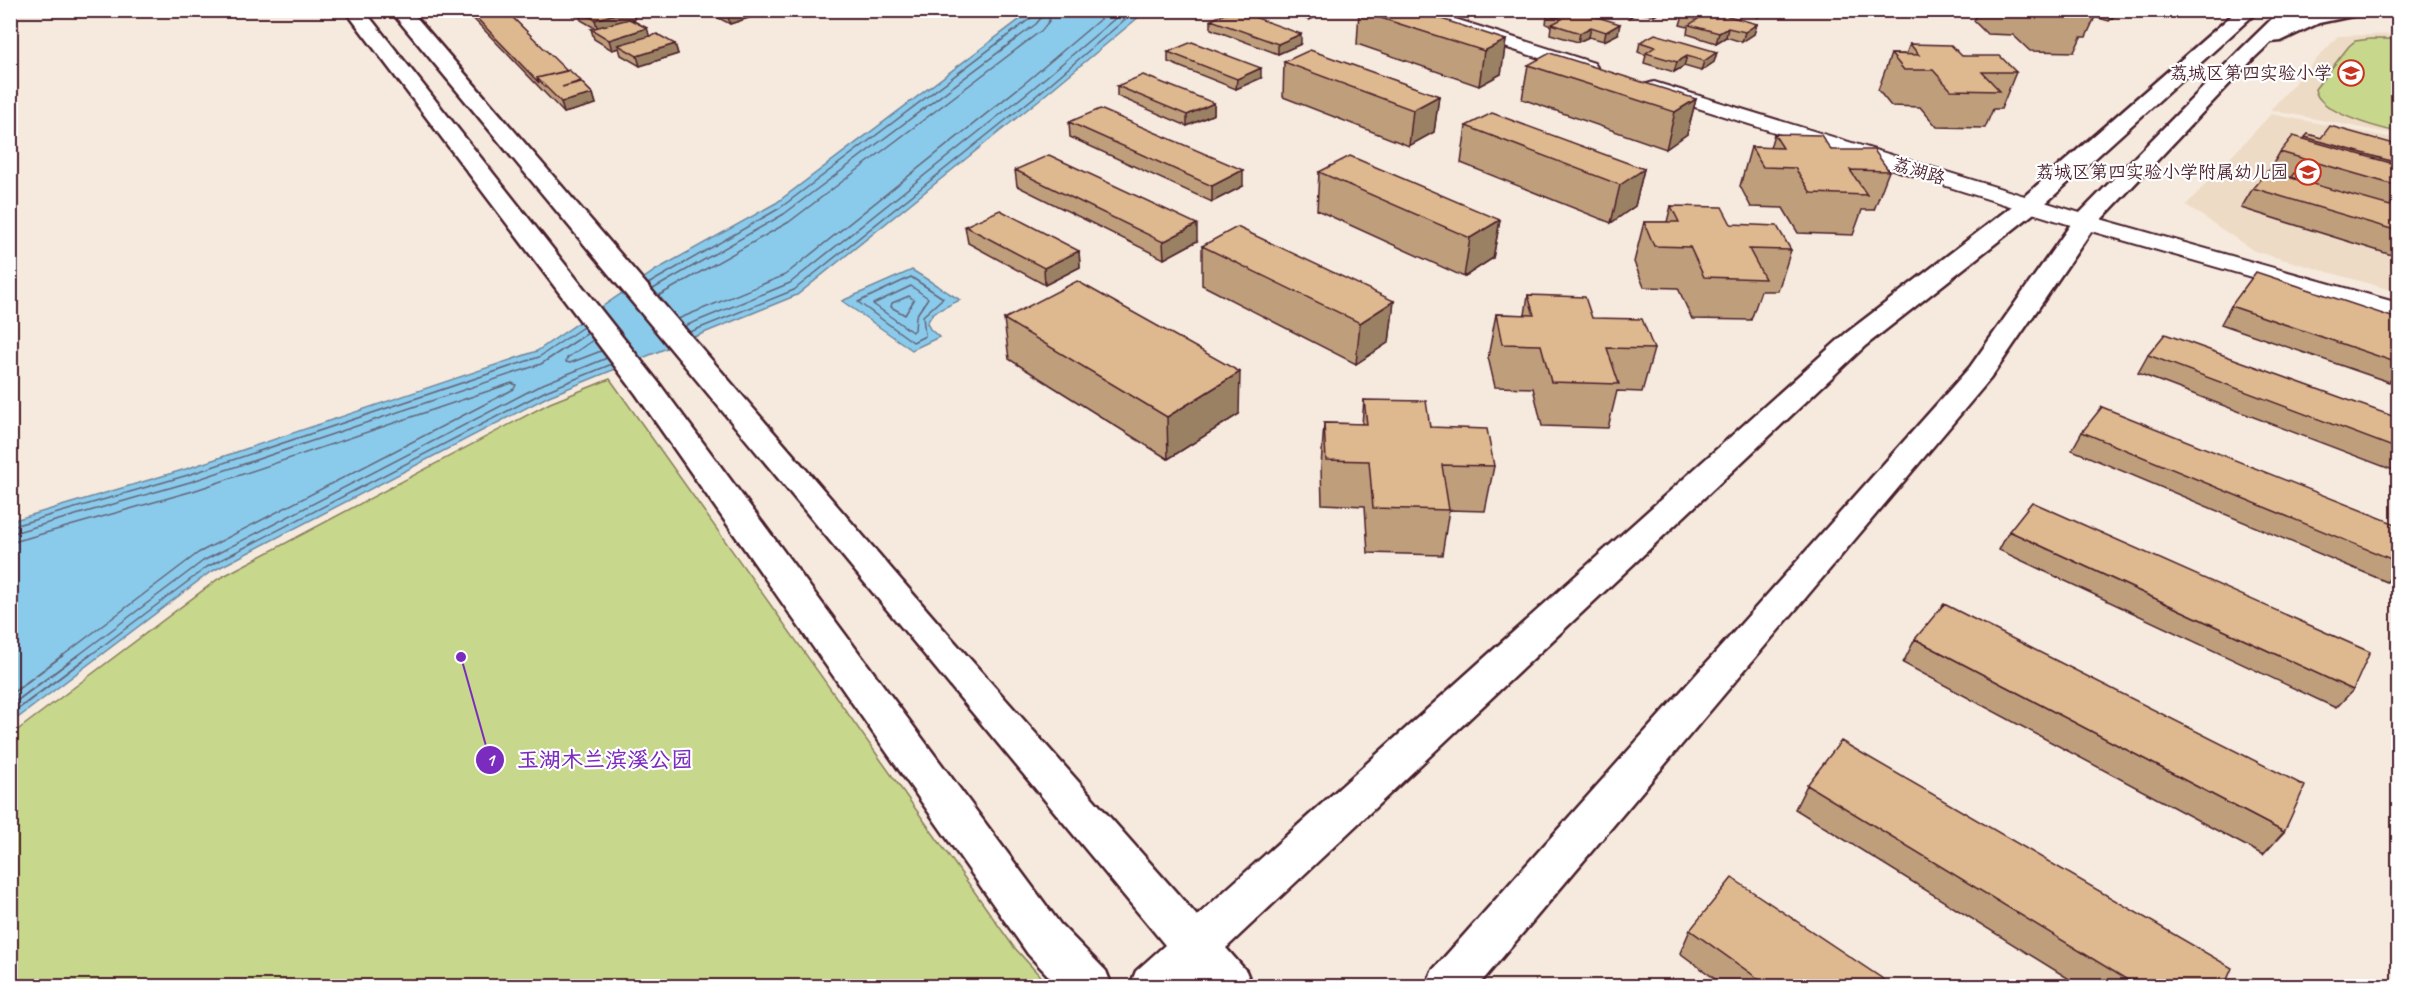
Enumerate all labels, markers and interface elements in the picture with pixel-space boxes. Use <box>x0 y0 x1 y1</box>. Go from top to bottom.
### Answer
school or university icon: 荔城区第四实验小学 <box>2336 58 2366 88</box>
place label: 荔城区第四实验小学 <box>2170 62 2332 84</box>
street label: 荔湖路 <box>1890 153 1948 189</box>
school or university icon: 荔城区第四实验小学附属幼儿园 <box>2293 157 2323 187</box>
place label: 荔城区第四实验小学附属幼儿园 <box>2036 161 2288 183</box>
callout: 玉湖木兰滨溪公园 <box>475 740 705 780</box>
text: 玉湖木兰滨溪公园 <box>517 746 693 774</box>
text: 1 <box>486 749 496 771</box>

